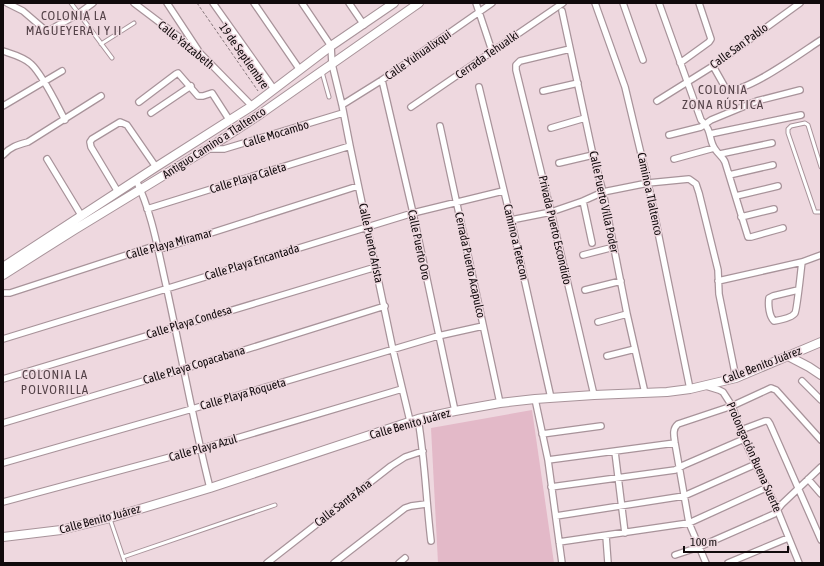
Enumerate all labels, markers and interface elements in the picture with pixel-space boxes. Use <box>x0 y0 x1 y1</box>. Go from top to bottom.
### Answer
district label: COLONIA LA MAGUEYERA I Y II <box>26 8 122 38</box>
street label: Calle Yatzabeth <box>155 18 217 72</box>
street label: 19 de Septiembre <box>216 20 272 92</box>
street label: Calle San Pablo <box>707 20 771 72</box>
street label: Calle Yuhualixqui <box>382 27 454 83</box>
street label: Cerrada Tehualki <box>453 28 521 82</box>
district label: COLONIA ZONA RÚSTICA <box>682 82 764 112</box>
street label: Antiguo Camino a Tlaltenco <box>160 104 269 182</box>
street label: Calle Mocambo <box>241 117 311 151</box>
street label: Calle Puerto Villa Poder <box>586 150 622 255</box>
street label: Camino a Tlaltenco <box>634 151 666 237</box>
street label: Calle Playa Caleta <box>208 160 288 196</box>
street label: Privada Puerto Escondido <box>536 174 574 286</box>
street label: Calle Puerto Arista <box>356 202 386 284</box>
street label: Camino a Tetecon <box>500 203 532 281</box>
street label: Calle Puerto Oro <box>405 208 433 282</box>
street label: Cerrada Puerto Acapulco <box>452 211 488 320</box>
street label: Calle Playa Miramar <box>124 226 214 262</box>
street label: Calle Playa Encantada <box>203 241 301 283</box>
street label: Calle Playa Condesa <box>144 302 234 342</box>
street label: Calle Playa Copacabana <box>141 343 247 387</box>
street label: Calle Benito Juárez <box>721 343 804 386</box>
district label: COLONIA LA POLVORILLA <box>21 367 89 397</box>
street label: Calle Playa Roqueta <box>198 375 288 413</box>
street label: Prolongación Buena Suerte <box>723 400 785 514</box>
street label: Calle Benito Juárez <box>368 406 453 442</box>
street label: Calle Playa Azul <box>167 431 239 464</box>
street label: Calle Santa Ana <box>312 476 374 530</box>
street label: Calle Benito Juárez <box>58 501 143 537</box>
scale bar <box>684 528 788 554</box>
text: 100 m <box>690 535 717 549</box>

